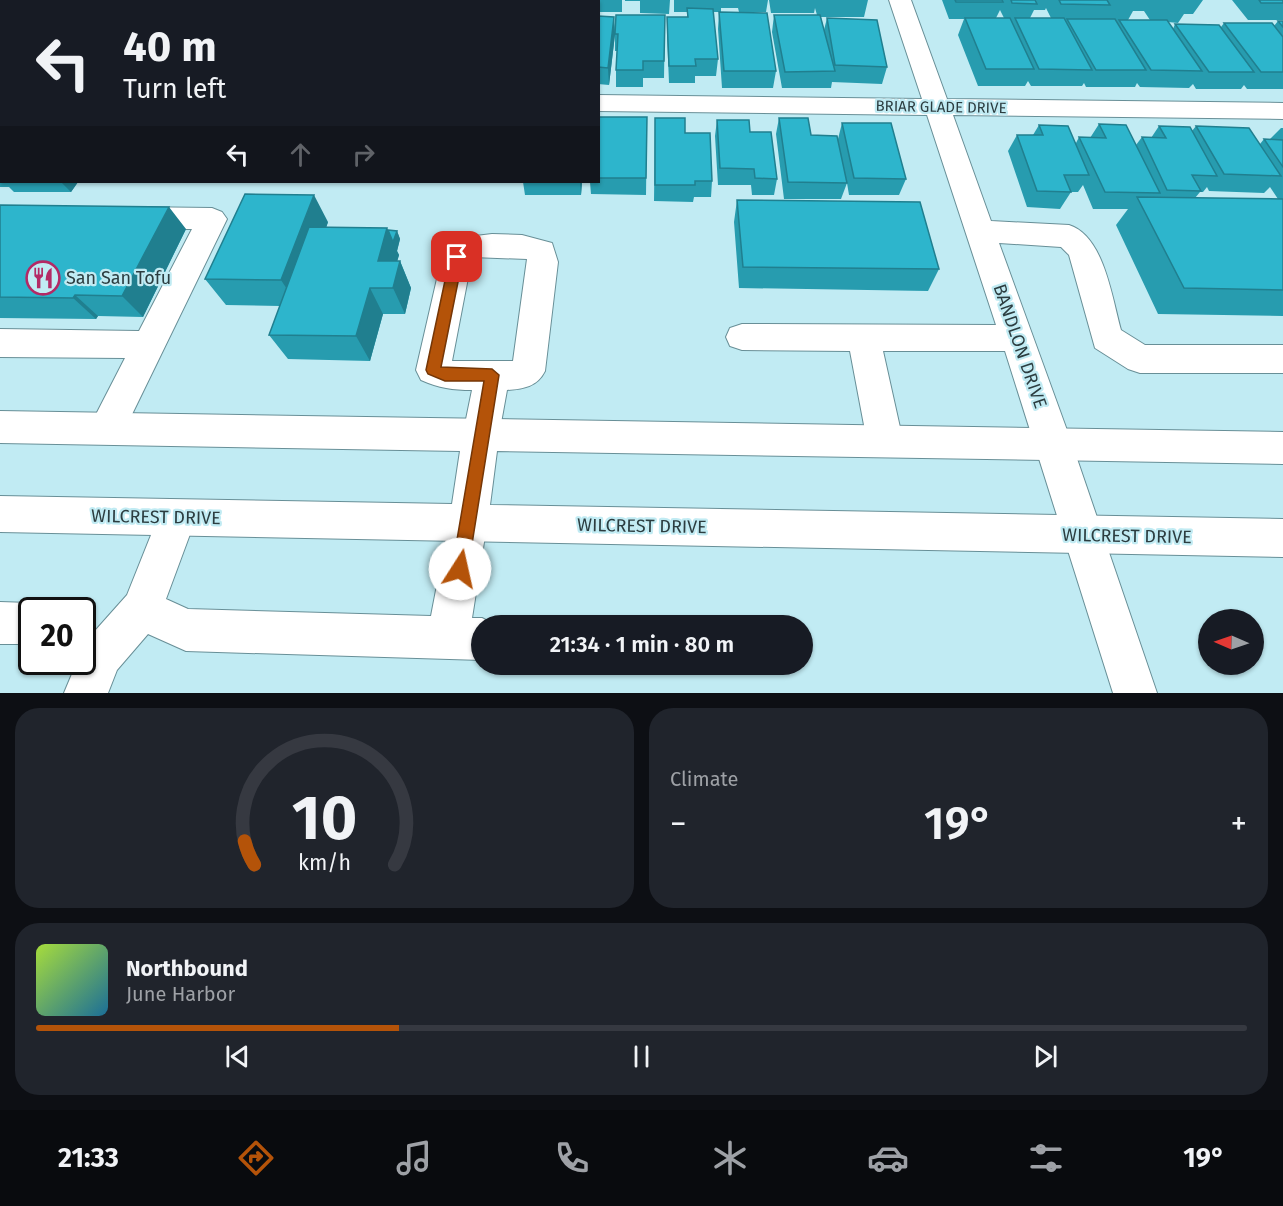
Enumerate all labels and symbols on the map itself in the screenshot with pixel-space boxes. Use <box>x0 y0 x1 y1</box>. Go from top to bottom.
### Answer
street label: BRIAR GLADE DRIVE <box>875 97 1007 117</box>
pin <box>431 231 482 282</box>
restaurant icon: San San Tofu <box>25 260 61 296</box>
place label: San San Tofu <box>66 267 171 289</box>
street label: BANDLON DRIVE <box>988 281 1052 411</box>
street label: WILCREST DRIVE <box>91 505 221 529</box>
street label: WILCREST DRIVE <box>577 514 707 538</box>
street label: WILCREST DRIVE <box>1062 524 1192 548</box>
position arrow <box>428 537 492 601</box>
speed limit sign: 20 <box>18 597 96 675</box>
north arrow <box>1198 609 1264 675</box>

